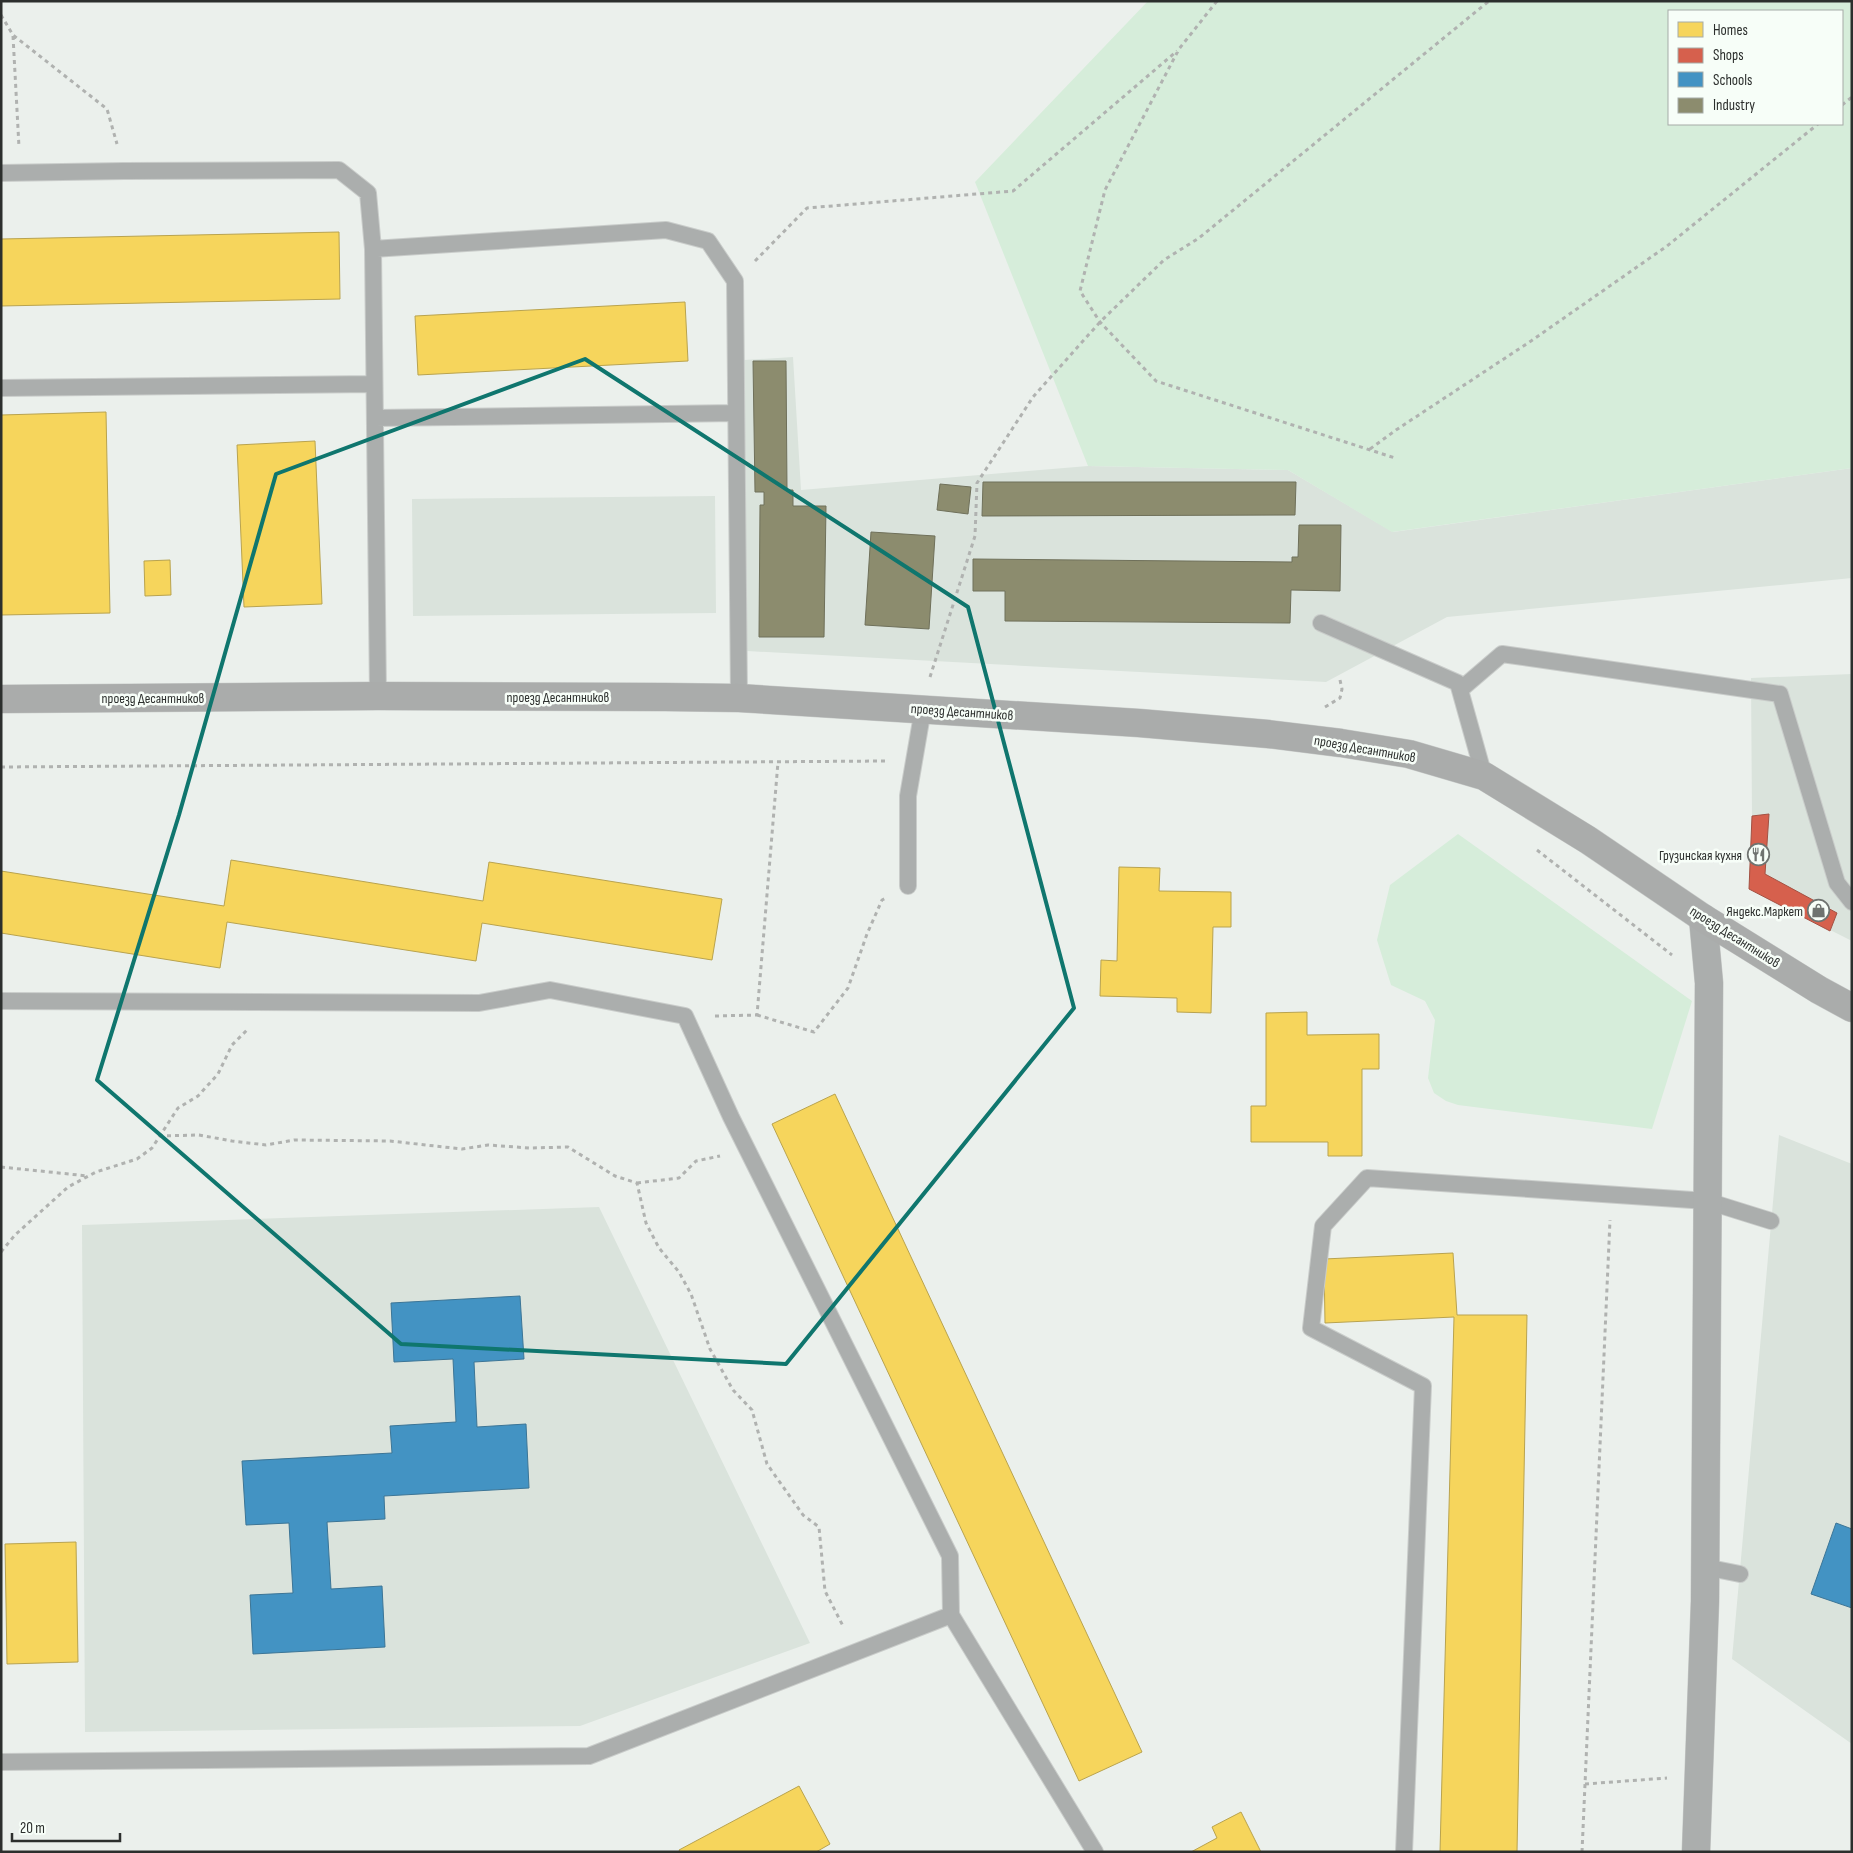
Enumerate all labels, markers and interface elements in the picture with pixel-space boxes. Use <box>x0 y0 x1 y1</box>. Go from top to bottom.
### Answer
legend <box>1668 10 1843 125</box>
text: Homes <box>1713 21 1748 40</box>
text: Shops <box>1713 46 1744 65</box>
text: Schools <box>1713 71 1752 90</box>
text: Industry <box>1713 96 1755 115</box>
street label: проезд Десантников <box>507 689 610 706</box>
street label: проезд Десантников <box>102 690 205 707</box>
street label: проезд Десантников <box>910 700 1014 724</box>
street label: проезд Десантников <box>1313 732 1417 766</box>
restaurant icon: Грузинская кухня <box>1746 843 1770 867</box>
place label: Грузинская кухня <box>1659 847 1742 864</box>
shop icon: Яндекс.Маркет <box>1807 899 1831 923</box>
street label: проезд Десантников <box>1687 903 1783 972</box>
place label: Яндекс.Маркет <box>1726 903 1803 920</box>
scale bar <box>12 1810 120 1842</box>
text: 20 m <box>20 1819 45 1838</box>

